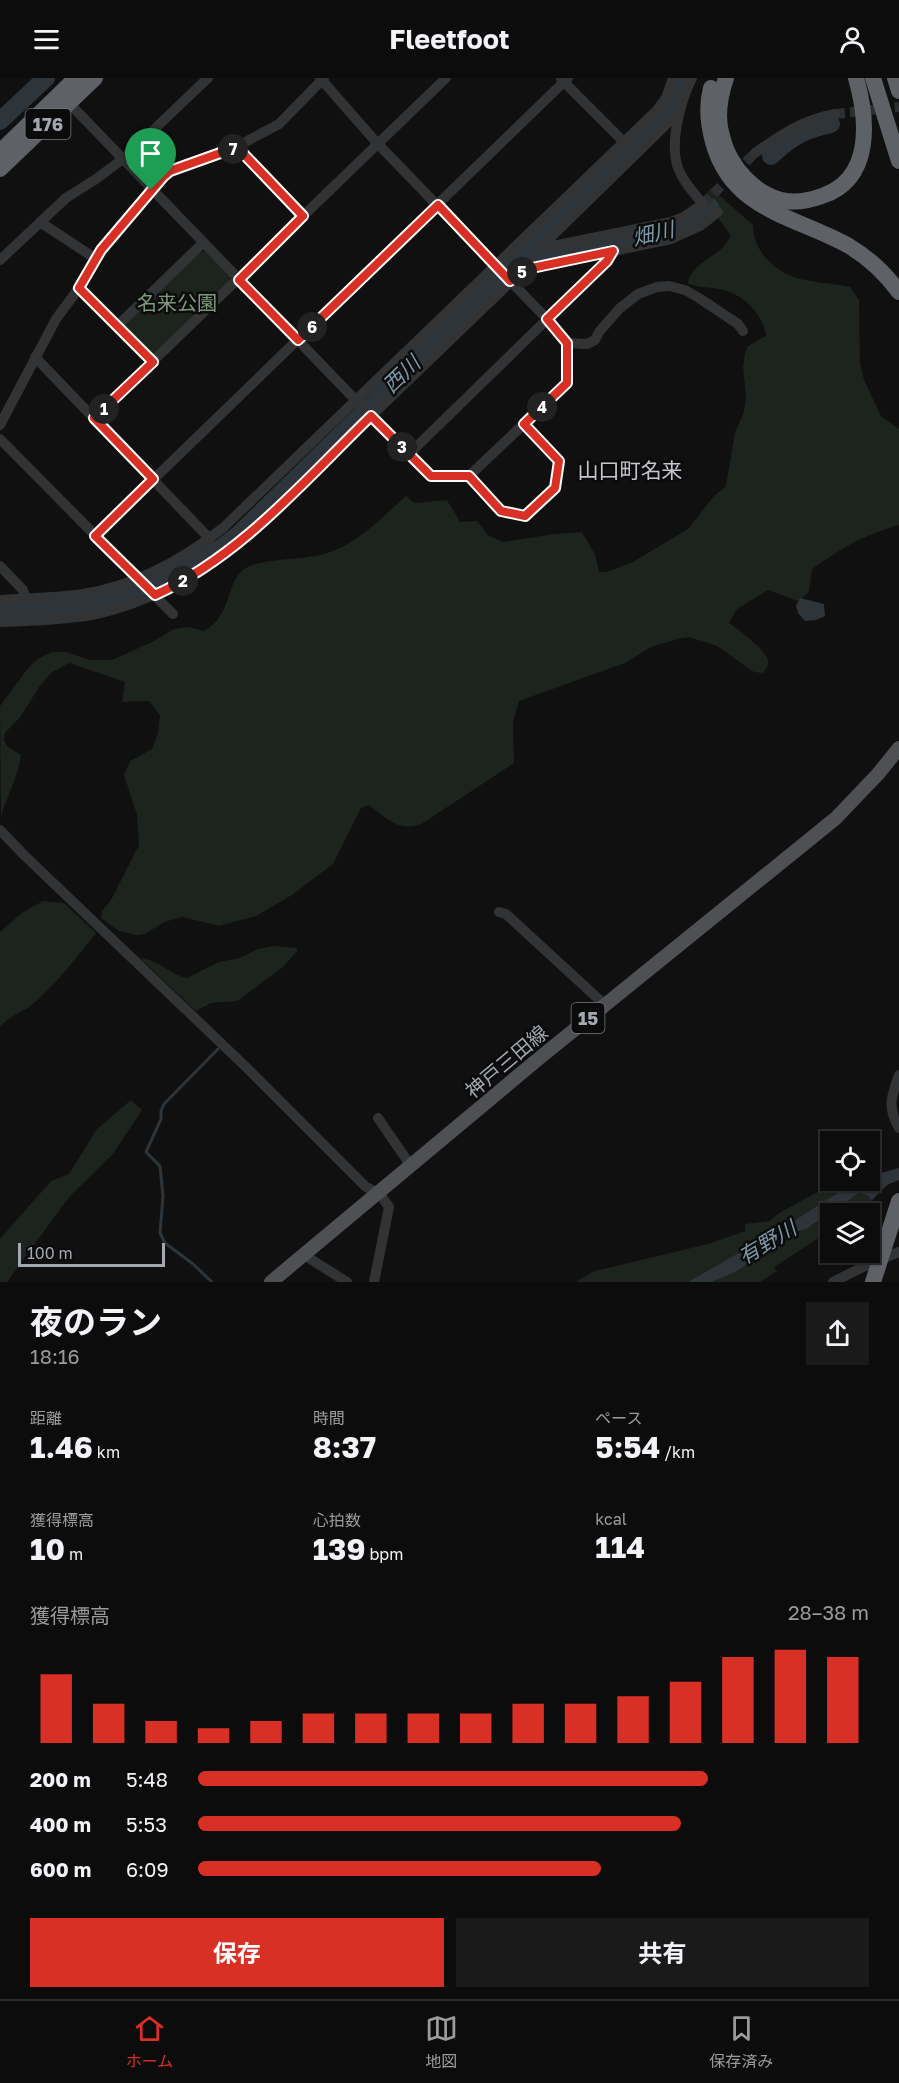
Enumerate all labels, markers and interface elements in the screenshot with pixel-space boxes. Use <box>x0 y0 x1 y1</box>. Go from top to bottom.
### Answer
icon: menu <box>30 23 63 56</box>
text: Fleetfoot <box>389 23 510 55</box>
icon: person <box>836 23 869 56</box>
road number: 176 <box>26 109 70 139</box>
pin <box>125 128 176 190</box>
pin: 7 <box>218 134 248 164</box>
icon: arrive <box>134 137 167 170</box>
text: 7 <box>229 139 237 159</box>
water label: 畑川 <box>630 215 678 250</box>
pin: 5 <box>507 257 537 287</box>
text: 5 <box>517 262 527 282</box>
park label: 名来公園 <box>137 290 217 314</box>
pin: 6 <box>297 312 327 342</box>
text: 6 <box>307 317 317 337</box>
water label: 西川 <box>377 349 427 398</box>
pin: 4 <box>527 392 557 422</box>
pin: 1 <box>89 394 119 424</box>
text: 4 <box>537 397 547 417</box>
text: 1 <box>100 399 108 419</box>
pin: 3 <box>387 432 417 462</box>
text: 3 <box>397 437 407 457</box>
district label: 山口町名来 <box>578 457 683 483</box>
pin: 2 <box>168 566 198 596</box>
text: 2 <box>178 571 188 591</box>
road number: 15 <box>572 1003 604 1033</box>
street label: 神戸三田線 <box>460 1020 552 1102</box>
map controls <box>820 1131 880 1263</box>
button: locate <box>820 1131 880 1191</box>
button: layers <box>820 1203 880 1263</box>
water label: 有野川 <box>733 1214 802 1269</box>
scale bar <box>18 1240 165 1268</box>
text: 100 m <box>27 1243 73 1263</box>
text: 夜のラン <box>30 1302 162 1341</box>
button: share <box>806 1302 869 1365</box>
text: 18:16 <box>30 1344 80 1368</box>
text: 距離 <box>30 1408 62 1428</box>
text: 時間 <box>313 1408 345 1428</box>
text: ペース <box>595 1408 643 1428</box>
text: 1.46 <box>30 1429 93 1465</box>
text: 8:37 <box>313 1429 376 1465</box>
text: 5:54 <box>595 1429 660 1465</box>
text: km <box>93 1442 120 1462</box>
text: /km <box>660 1442 695 1462</box>
text: kcal <box>595 1509 627 1529</box>
text: 獲得標高 <box>30 1510 94 1530</box>
text: 心拍数 <box>313 1510 361 1530</box>
text: 114 <box>595 1529 645 1565</box>
text: 10 <box>30 1531 65 1567</box>
text: 139 <box>313 1531 365 1567</box>
text: m <box>65 1544 83 1564</box>
text: bpm <box>365 1544 403 1564</box>
text: 28–38 m <box>788 1600 869 1624</box>
text: 獲得標高 <box>30 1603 110 1627</box>
text: 200 m <box>30 1767 91 1791</box>
text: 5:48 <box>126 1767 168 1791</box>
text: 400 m <box>30 1812 91 1836</box>
text: 5:53 <box>126 1812 167 1836</box>
text: 600 m <box>30 1857 91 1881</box>
text: 6:09 <box>126 1857 169 1881</box>
button: 保存 <box>30 1918 444 1987</box>
button: 共有 <box>456 1918 869 1987</box>
tab: ホーム <box>126 2012 173 2072</box>
tab: 地図 <box>425 2012 458 2072</box>
tab: 保存済み <box>709 2012 773 2072</box>

